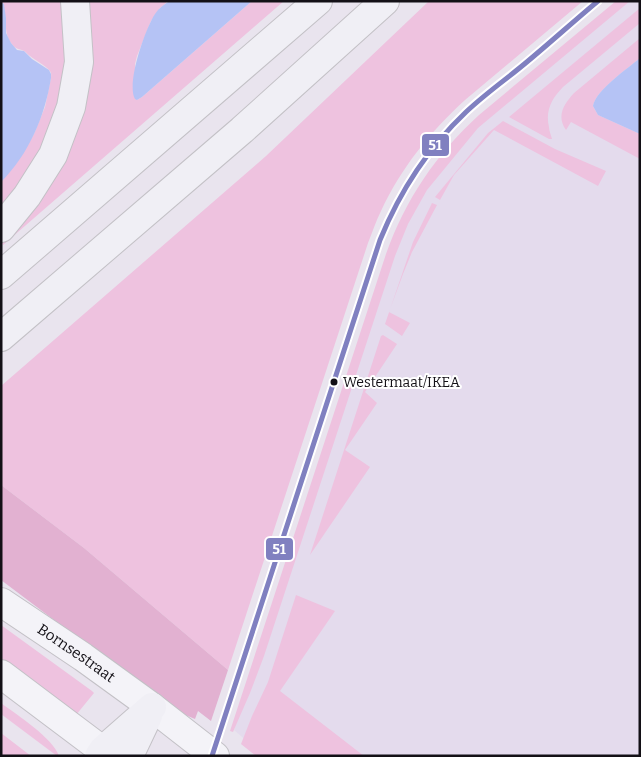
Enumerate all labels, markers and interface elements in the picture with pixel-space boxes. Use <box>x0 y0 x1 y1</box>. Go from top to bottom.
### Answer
line badge: 51 <box>421 133 450 157</box>
text: 51 <box>428 137 442 154</box>
place label: Westermaat/IKEA <box>343 374 460 391</box>
marker: Westermaat/IKEA <box>329 377 339 387</box>
line badge: 51 <box>265 537 294 561</box>
text: 51 <box>272 541 286 558</box>
street label: Bornsestraat <box>34 620 119 687</box>

